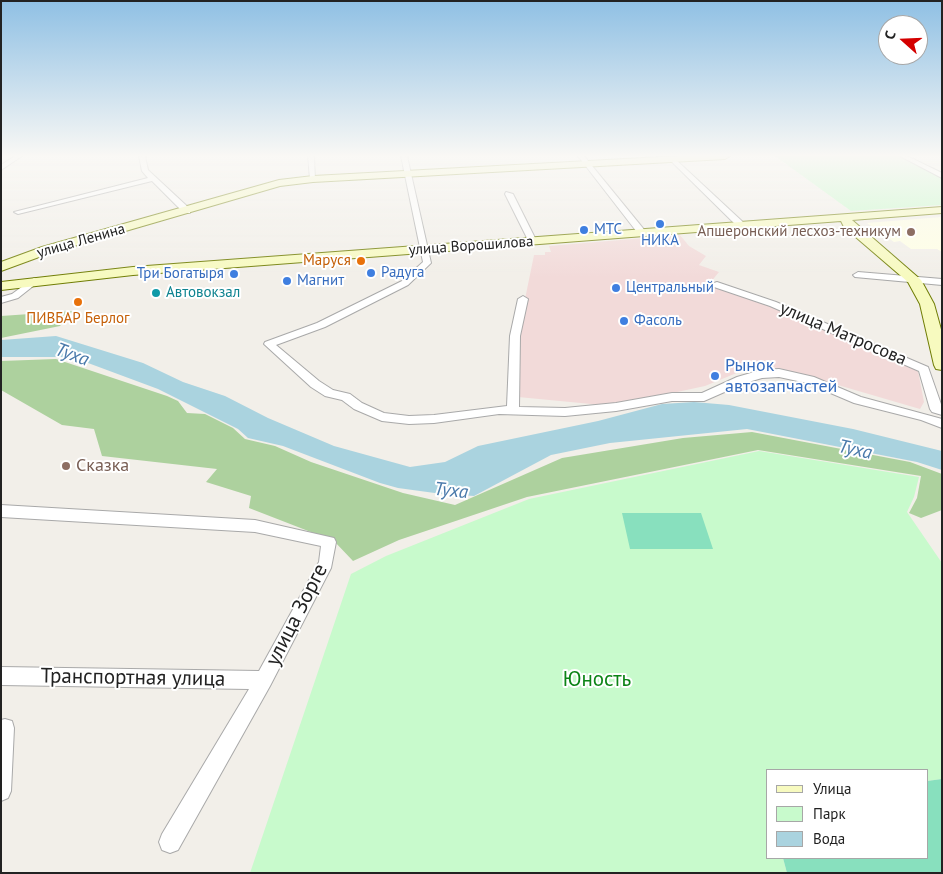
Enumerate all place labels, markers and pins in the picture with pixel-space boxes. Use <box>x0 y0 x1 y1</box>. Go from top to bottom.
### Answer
marker: НИКА <box>654 218 666 230</box>
place label: МТС <box>594 221 622 239</box>
place label: Апшеронский лесхоз-техникум <box>697 223 901 241</box>
marker: МТС <box>578 224 590 236</box>
marker: Апшеронский лесхоз-техникум <box>905 226 917 238</box>
place label: НИКА <box>641 232 679 250</box>
place label: Маруся <box>303 252 351 270</box>
marker: Маруся <box>355 255 367 267</box>
place label: Радуга <box>381 264 424 282</box>
place label: Три Богатыря <box>137 265 224 283</box>
marker: Радуга <box>365 267 377 279</box>
marker: Три Богатыря <box>228 268 240 280</box>
place label: Магнит <box>297 272 344 290</box>
marker: Магнит <box>281 275 293 287</box>
place label: Центральный <box>626 279 714 297</box>
marker: Центральный <box>610 282 622 294</box>
place label: Автовокзал <box>166 284 240 302</box>
marker: Автовокзал <box>150 287 162 299</box>
marker: ПИВБАР Берлог <box>72 296 84 308</box>
place label: ПИВБАР Берлог <box>26 310 130 328</box>
place label: Фасоль <box>634 312 682 330</box>
marker: Фасоль <box>618 315 630 327</box>
place label: Рынок автозапчастей <box>725 355 837 398</box>
marker: Рынок автозапчастей <box>709 370 721 382</box>
place label: Сказка <box>76 455 129 477</box>
marker: Сказка <box>60 460 72 472</box>

